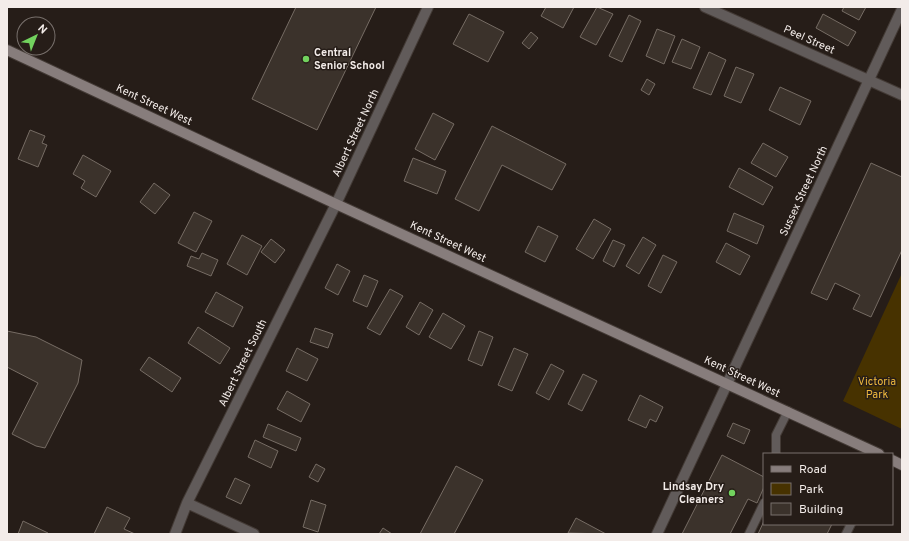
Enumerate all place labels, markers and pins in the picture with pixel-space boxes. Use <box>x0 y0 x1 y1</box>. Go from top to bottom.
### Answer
place label: Central Senior School <box>314 46 385 73</box>
marker: Central Senior School <box>301 54 311 64</box>
place label: Lindsay Dry Cleaners <box>663 480 724 507</box>
marker: Lindsay Dry Cleaners <box>727 488 737 498</box>

